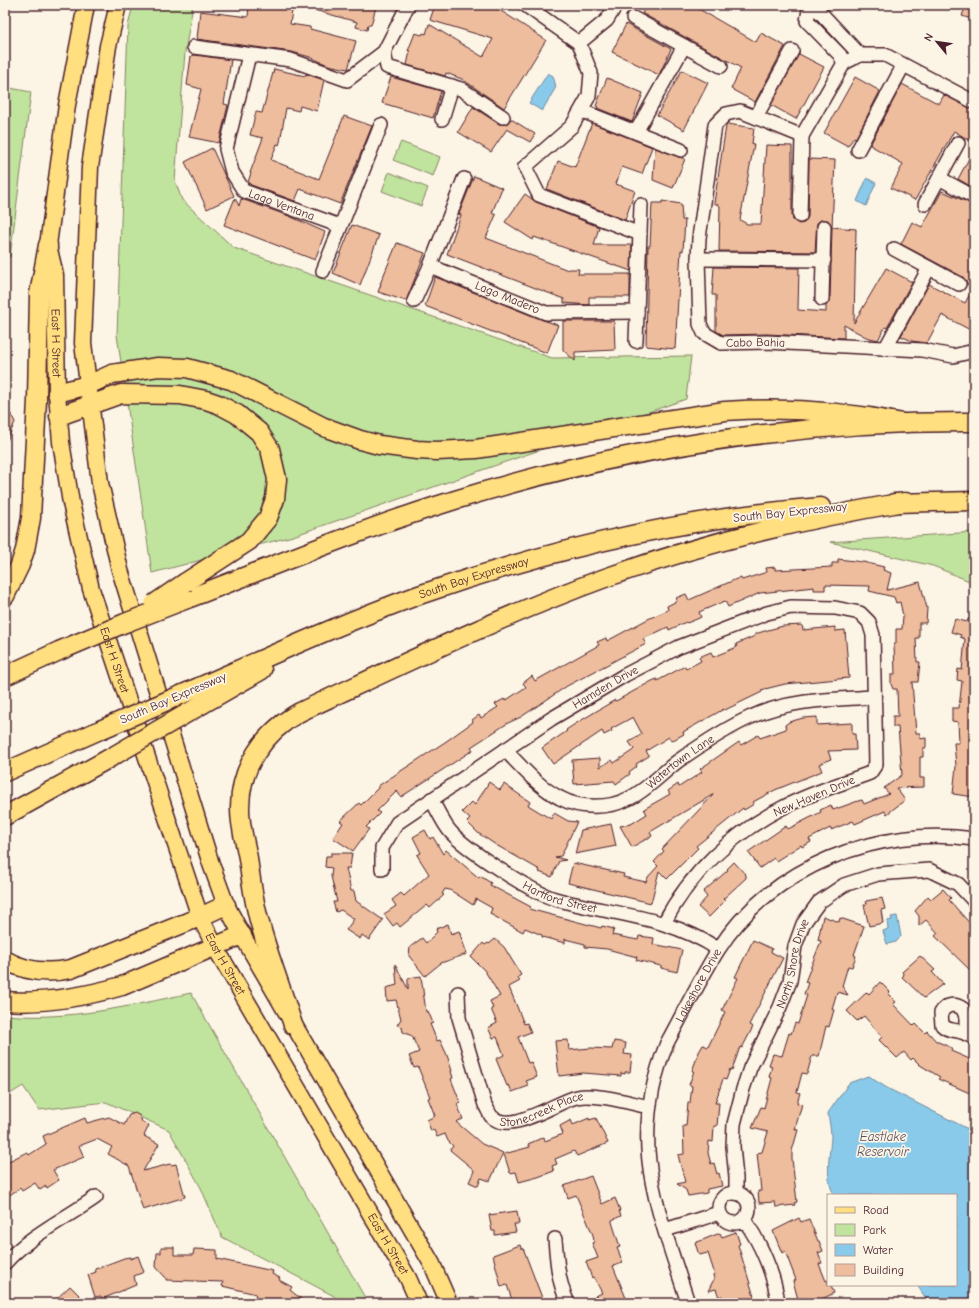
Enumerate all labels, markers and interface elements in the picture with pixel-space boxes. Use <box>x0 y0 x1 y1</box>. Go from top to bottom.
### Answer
north arrow <box>917 22 957 62</box>
text: N <box>921 31 936 44</box>
street label: Lago Ventana <box>247 186 317 223</box>
street label: Lago Madero <box>473 278 542 317</box>
street label: East H Street <box>49 309 64 378</box>
street label: Cabo Bahia <box>726 335 786 350</box>
street label: South Bay Expressway <box>732 499 848 525</box>
street label: South Bay Expressway <box>417 554 531 602</box>
street label: East H Street <box>97 625 132 695</box>
street label: Hamden Drive <box>570 662 640 712</box>
street label: South Bay Expressway <box>118 669 229 727</box>
street label: Watertown Lane <box>643 732 717 792</box>
street label: New Haven Drive <box>771 773 857 819</box>
street label: Hartford Street <box>520 878 598 916</box>
street label: North Shore Drive <box>773 916 812 1010</box>
street label: East H Street <box>202 931 249 998</box>
street label: Lakeshore Drive <box>673 946 724 1024</box>
street label: Stonecreek Place <box>499 1089 584 1129</box>
water label: Eastlake Reservoir <box>857 1129 910 1159</box>
legend <box>827 1194 957 1286</box>
text: Road <box>863 1203 889 1217</box>
street label: East H Street <box>365 1211 412 1278</box>
text: Park <box>863 1223 886 1237</box>
text: Water <box>863 1243 893 1257</box>
text: Building <box>863 1263 904 1277</box>

